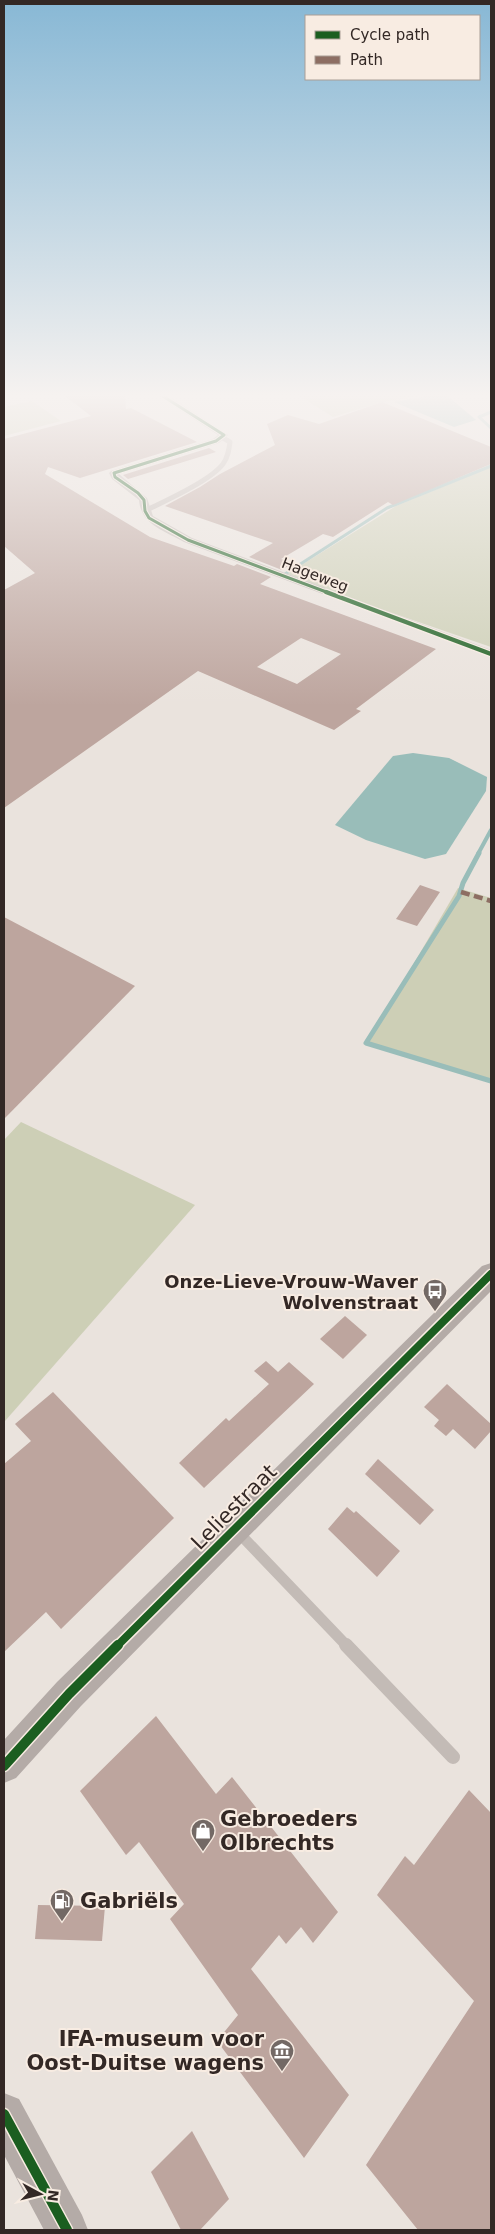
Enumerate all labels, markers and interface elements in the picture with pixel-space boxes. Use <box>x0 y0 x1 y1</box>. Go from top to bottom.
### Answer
legend <box>305 15 480 80</box>
text: Cycle path <box>350 26 430 44</box>
text: Path <box>350 51 383 69</box>
street label: Hageweg <box>279 554 351 596</box>
place label: Onze-Lieve-Vrouw-Waver Wolvenstraat <box>164 1271 418 1313</box>
bus stop icon: Onze-Lieve-Vrouw-Waver Wolvenstraat <box>422 1278 448 1312</box>
street label: Leliestraat <box>186 1459 282 1555</box>
place label: Gebroeders Olbrechts <box>220 1807 358 1855</box>
shop icon: Gebroeders Olbrechts <box>190 1818 216 1852</box>
fuel station icon: Gabriëls <box>49 1888 75 1922</box>
place label: Gabriëls <box>80 1889 178 1913</box>
place label: IFA-museum voor Oost-Duitse wagens <box>26 2027 265 2075</box>
museum icon: IFA-museum voor Oost-Duitse wagens <box>269 2038 295 2072</box>
north arrow <box>15 2169 65 2219</box>
text: N <box>44 2189 62 2202</box>

